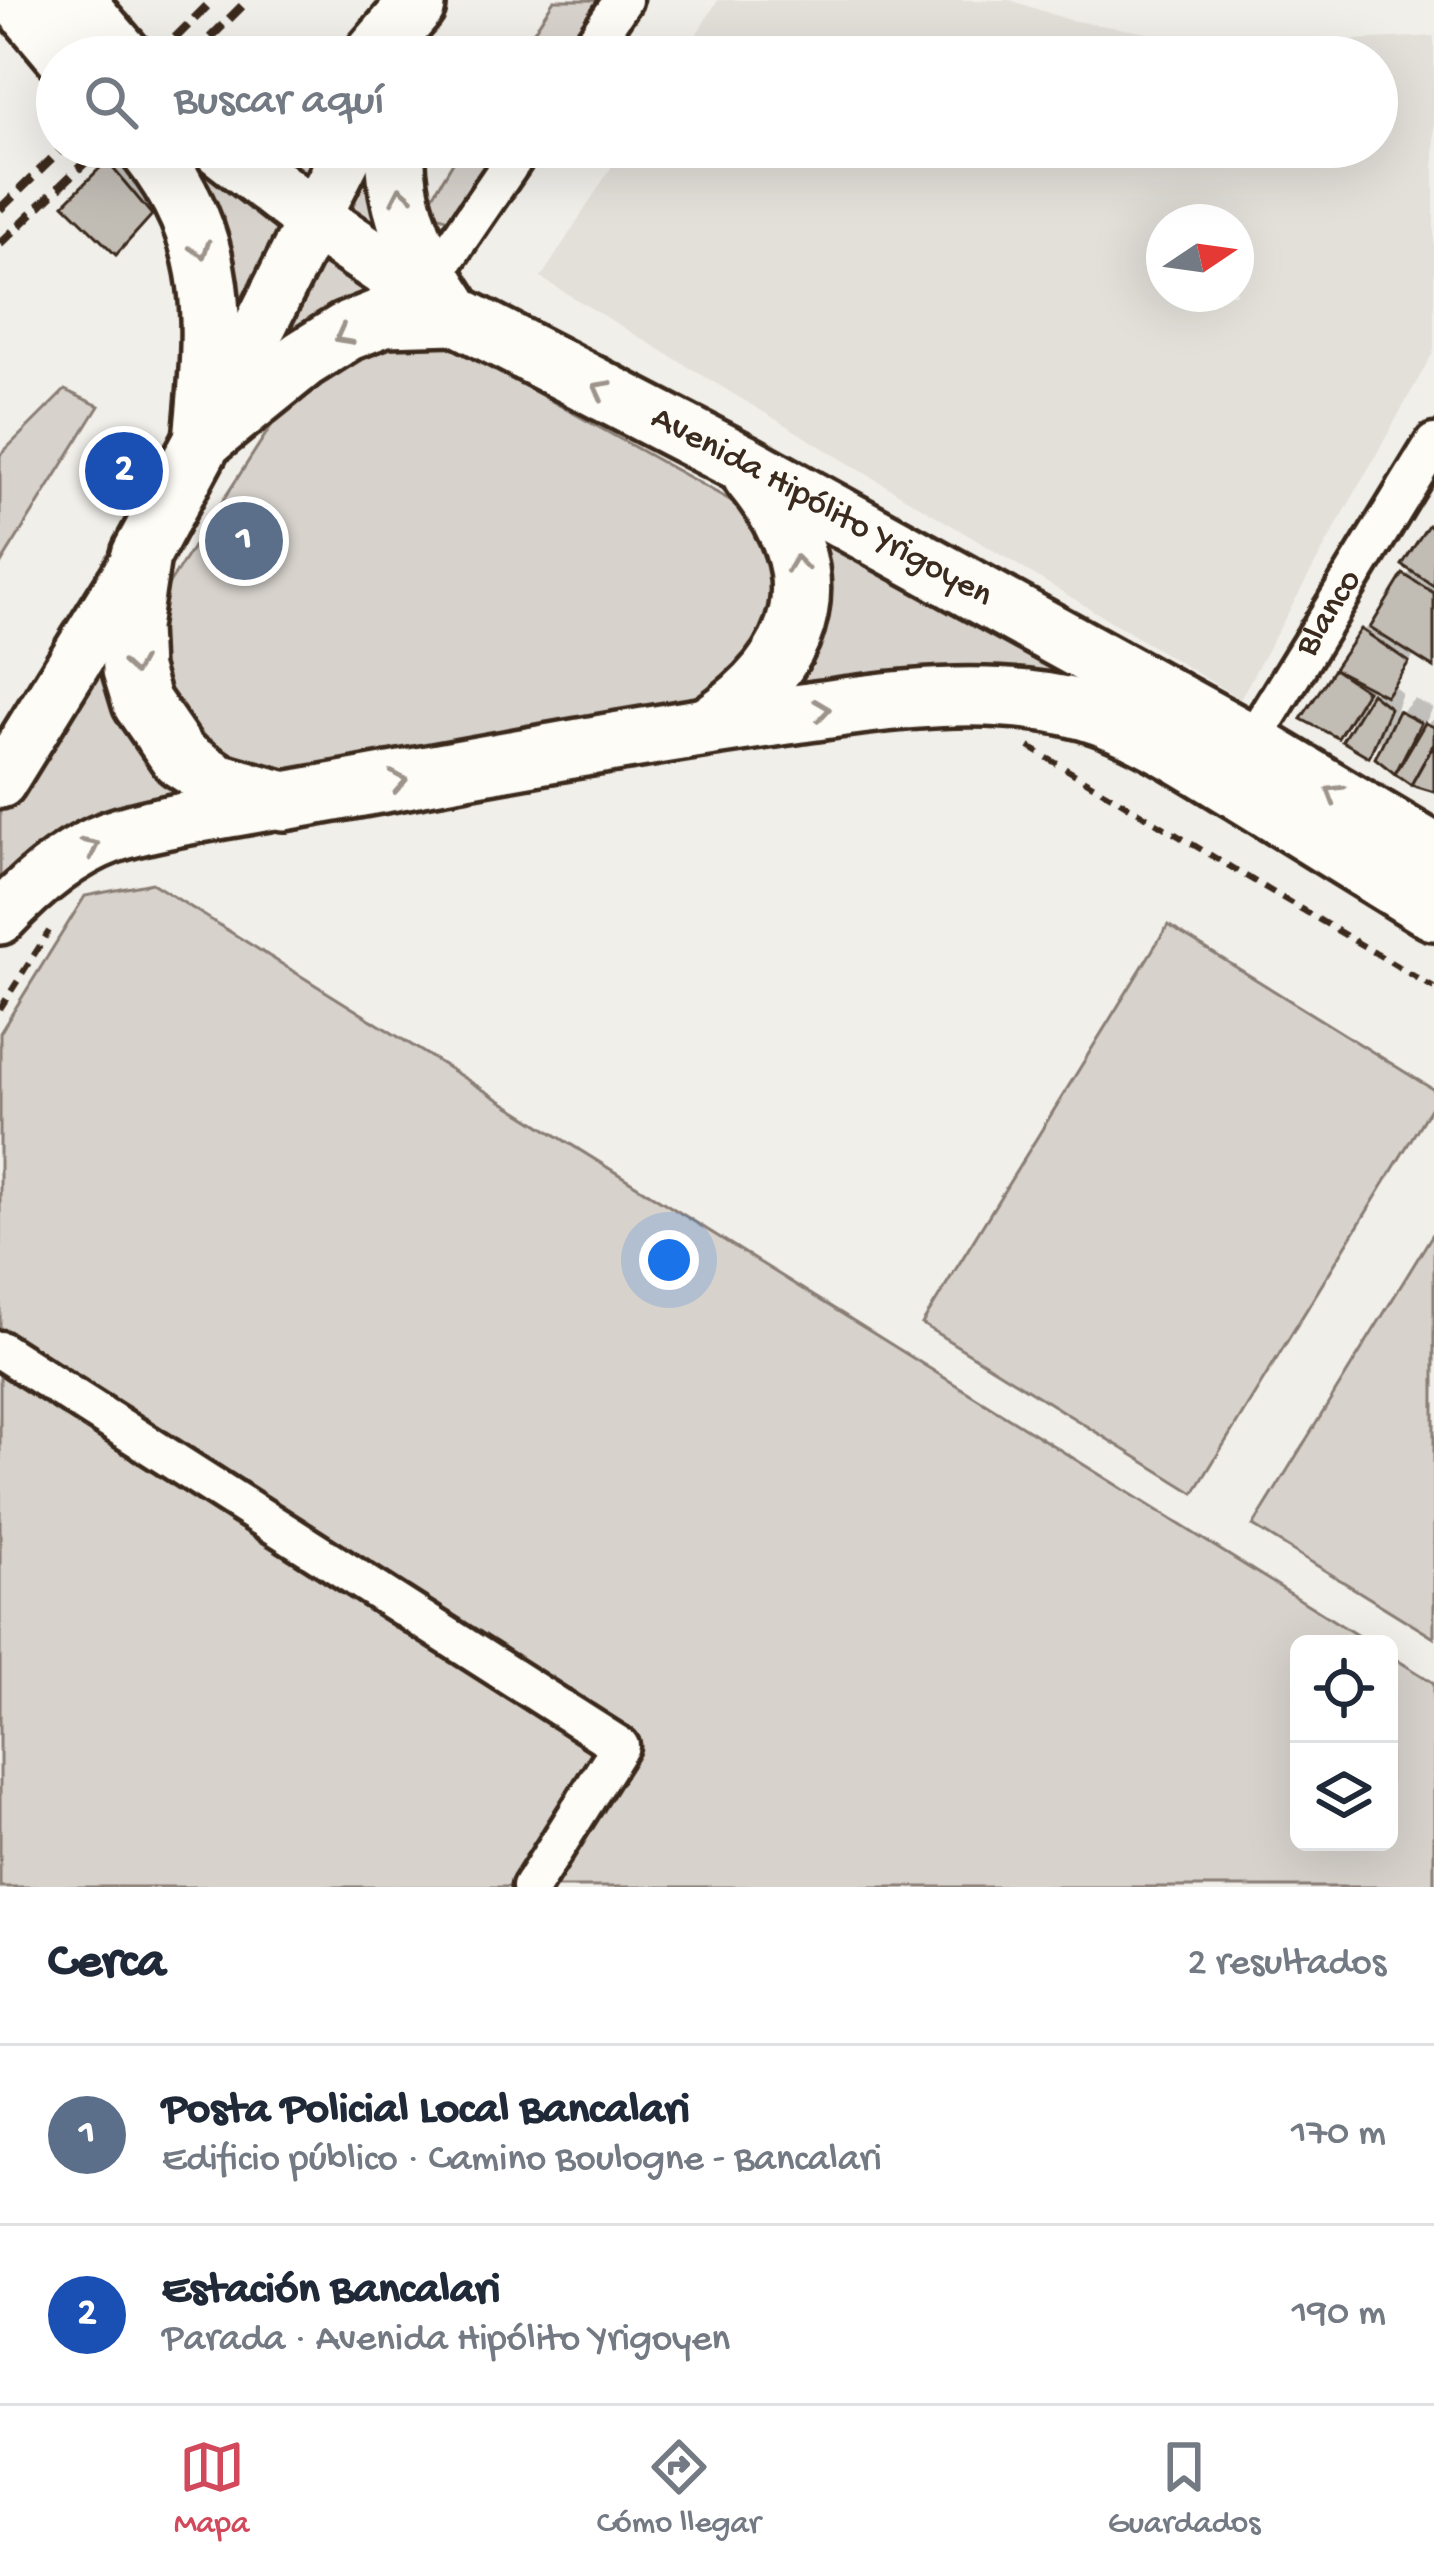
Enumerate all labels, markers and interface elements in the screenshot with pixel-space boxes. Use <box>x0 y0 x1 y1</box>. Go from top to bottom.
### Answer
search box <box>36 36 1398 168</box>
icon: search <box>78 69 144 135</box>
text: Buscar aquí <box>174 76 384 129</box>
one-way arrow <box>389 186 415 206</box>
north arrow <box>1146 204 1254 312</box>
one-way arrow <box>187 238 211 259</box>
one-way arrow <box>334 322 355 345</box>
one-way arrow <box>593 380 614 403</box>
street label: Avenida Hipólito Yrigoyen <box>643 398 1000 618</box>
pin: 2 <box>85 426 163 516</box>
pin: 1 <box>205 496 283 586</box>
one-way arrow <box>785 554 811 573</box>
street label: Blanco <box>1286 562 1373 666</box>
one-way arrow <box>120 656 146 676</box>
one-way arrow <box>812 698 832 724</box>
one-way arrow <box>389 769 409 795</box>
one-way arrow <box>1325 785 1347 807</box>
one-way arrow <box>79 838 100 861</box>
your location <box>639 1230 699 1290</box>
map controls <box>1290 1635 1398 1851</box>
button: locate <box>1290 1635 1398 1743</box>
button: layers <box>1290 1743 1398 1851</box>
text: Cerca <box>48 1935 166 1995</box>
text: 2 resultados <box>1187 1942 1386 1988</box>
text: Posta Policial Local Bancalari <box>162 2085 690 2138</box>
text: 1 <box>79 2112 95 2158</box>
text: 170 m <box>1291 2112 1386 2158</box>
text: Edificio público · Camino Boulogne - Bancalari <box>162 2138 882 2184</box>
text: Estación Bancalari <box>162 2265 501 2318</box>
text: 2 <box>77 2292 97 2338</box>
text: 190 m <box>1292 2292 1386 2338</box>
text: Parada · Avenida Hipólito Yrigoyen <box>162 2318 730 2364</box>
tab: Mapa <box>174 2434 249 2544</box>
tab: Cómo llegar <box>597 2434 760 2544</box>
tab: Guardados <box>1108 2434 1260 2544</box>

